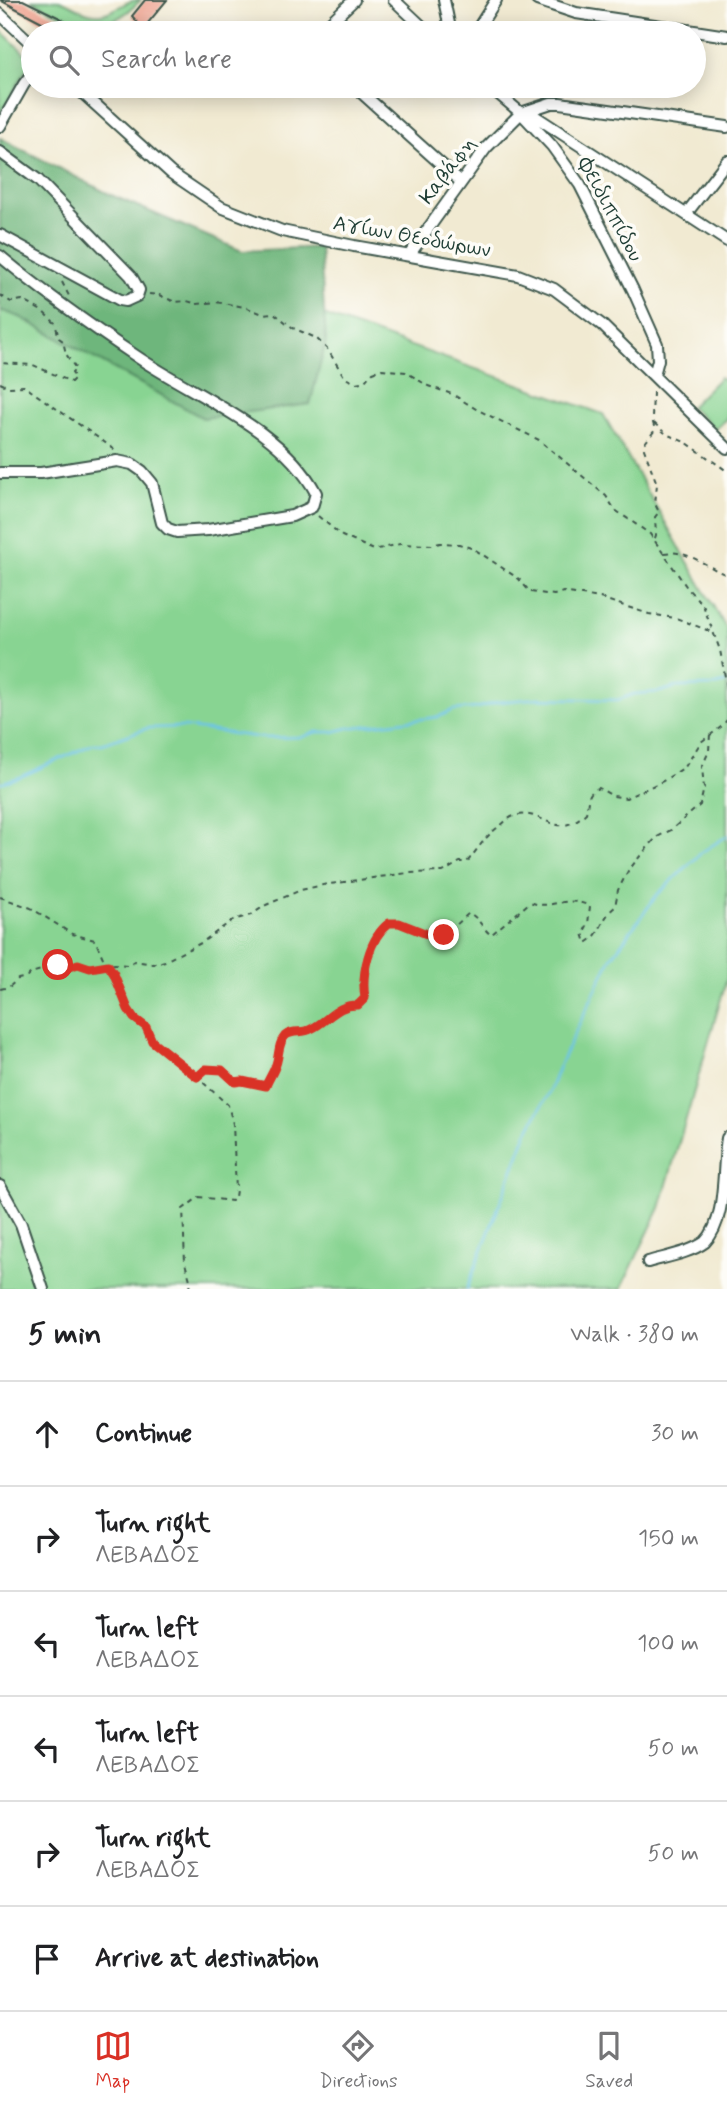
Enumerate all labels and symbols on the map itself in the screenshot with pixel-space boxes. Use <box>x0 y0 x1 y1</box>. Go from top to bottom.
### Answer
street label: Καβάφη <box>413 131 483 210</box>
street label: Φειδιππίδου <box>570 151 649 267</box>
street label: Αγίων Θεοδώρων <box>331 209 493 265</box>
route end <box>428 919 459 950</box>
route start <box>42 949 73 980</box>

